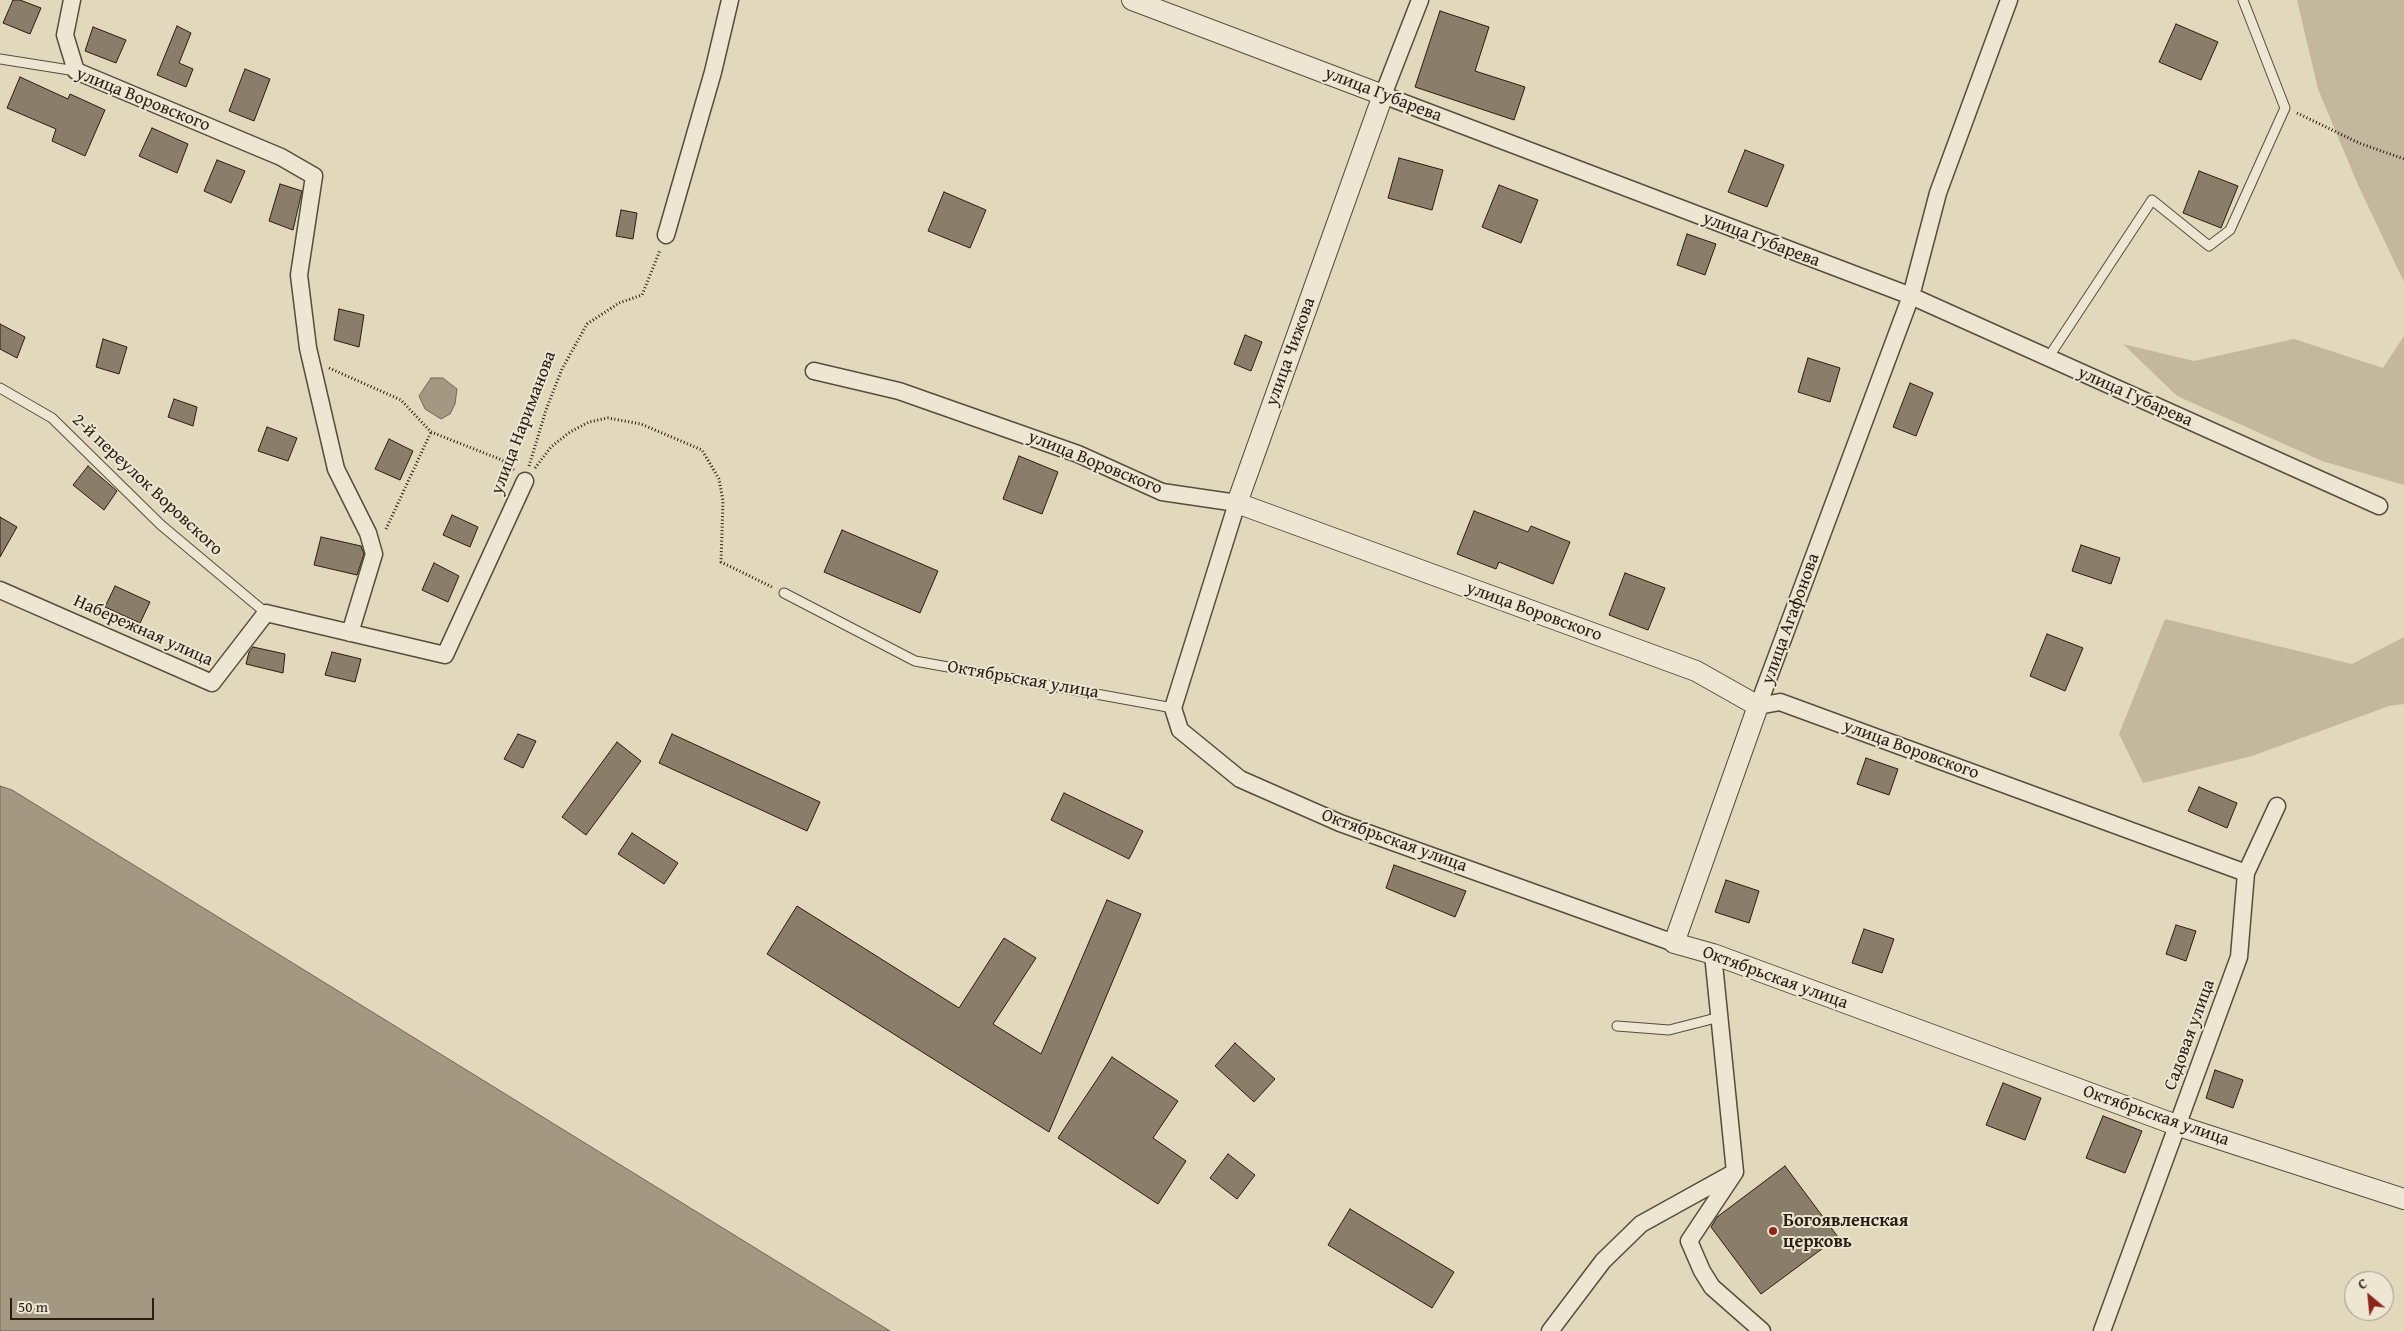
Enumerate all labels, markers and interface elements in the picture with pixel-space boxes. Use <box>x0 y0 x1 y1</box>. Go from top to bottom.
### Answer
street label: улица Воровского <box>73 63 213 137</box>
street label: улица Губарева <box>1321 63 1445 127</box>
street label: улица Губарева <box>1699 208 1823 272</box>
street label: улица Чижова <box>1261 295 1321 409</box>
street label: улица Нариманова <box>487 348 561 498</box>
street label: улица Губарева <box>2074 362 2196 432</box>
street label: 2-й переулок Воровского <box>67 409 227 561</box>
street label: улица Воровского <box>1025 426 1165 500</box>
street label: улица Агафонова <box>1757 551 1825 687</box>
street label: улица Воровского <box>1463 577 1605 647</box>
street label: Набережная улица <box>70 591 216 671</box>
street label: Октябрьская улица <box>946 656 1100 704</box>
street label: улица Воровского <box>1840 715 1982 785</box>
street label: Октябрьская улица <box>1318 805 1470 877</box>
street label: Октябрьская улица <box>1699 942 1851 1014</box>
street label: Садовая улица <box>2160 977 2220 1093</box>
street label: Октябрьская улица <box>2080 1081 2232 1151</box>
place label: Богоявленская церковь <box>1783 1210 1908 1252</box>
marker: Богоявленская церковь <box>1767 1225 1779 1237</box>
north arrow <box>2344 1271 2394 1321</box>
text: С <box>2354 1273 2371 1294</box>
scale bar <box>12 1288 156 1320</box>
text: 50 m <box>18 1296 48 1317</box>

